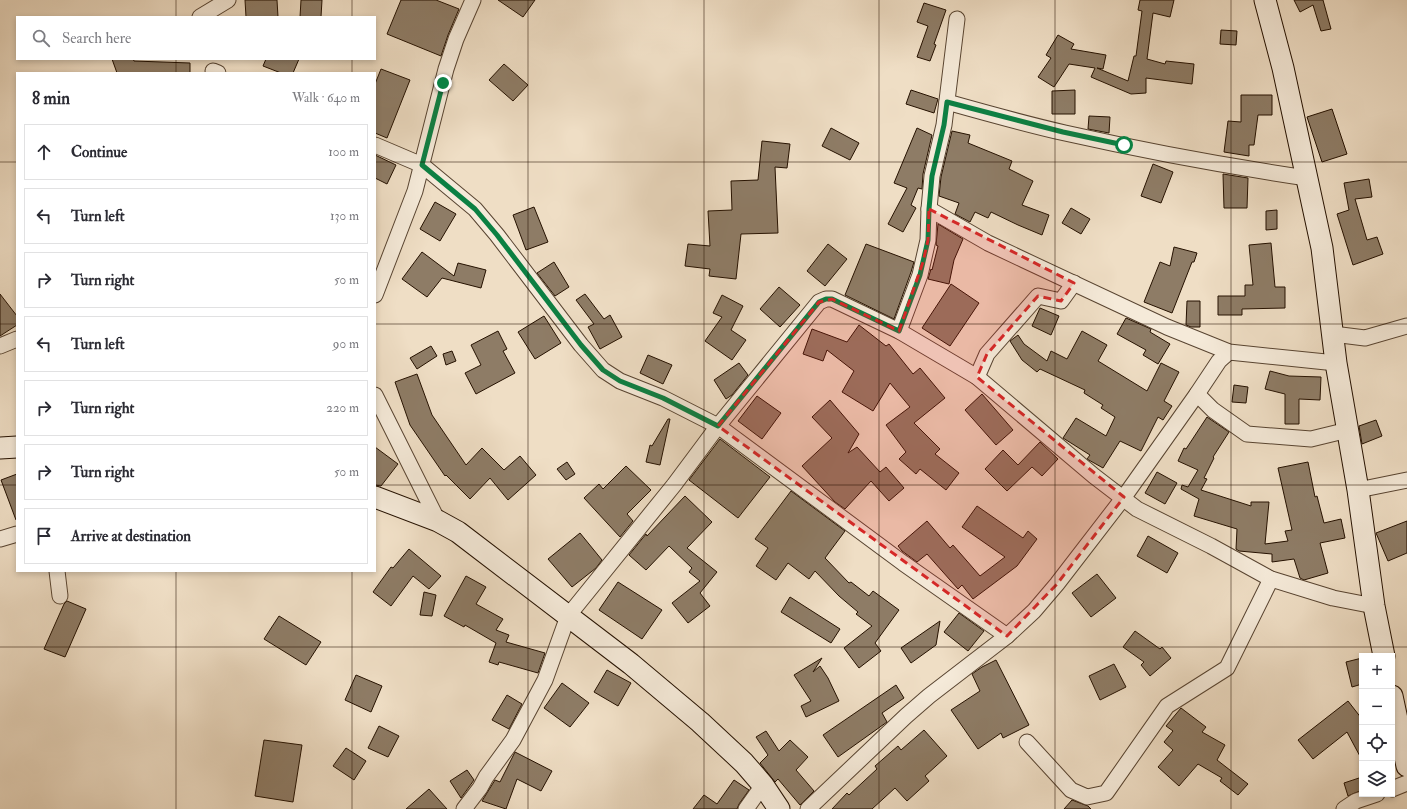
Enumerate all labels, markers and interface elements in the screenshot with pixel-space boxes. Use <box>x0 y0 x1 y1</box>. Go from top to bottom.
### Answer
search box <box>16 16 376 60</box>
icon: search <box>30 27 52 49</box>
text: Search here <box>62 29 131 48</box>
route end <box>434 74 452 92</box>
text: 8 min <box>32 88 70 109</box>
text: Walk · 640 m <box>292 90 360 106</box>
route start <box>1115 136 1133 154</box>
icon: ahead <box>33 141 55 163</box>
text: Continue <box>71 143 127 162</box>
text: 100 m <box>328 144 359 160</box>
icon: left <box>33 205 55 227</box>
text: Turn left <box>71 207 125 226</box>
text: 130 m <box>330 208 359 224</box>
icon: right <box>33 269 55 291</box>
text: Turn right <box>71 271 134 290</box>
text: 50 m <box>334 272 359 288</box>
icon: left <box>33 333 55 355</box>
text: Turn left <box>71 335 125 354</box>
text: 90 m <box>333 336 359 352</box>
icon: right <box>33 397 55 419</box>
text: Turn right <box>71 399 134 418</box>
text: 220 m <box>326 400 359 416</box>
icon: right <box>33 461 55 483</box>
text: Turn right <box>71 463 134 482</box>
text: 50 m <box>334 464 359 480</box>
icon: arrive <box>33 525 55 547</box>
text: Arrive at destination <box>71 527 191 546</box>
map controls <box>1359 653 1395 797</box>
button: + <box>1359 653 1395 689</box>
button: − <box>1359 689 1395 725</box>
button: locate <box>1359 725 1395 761</box>
button: layers <box>1359 761 1395 797</box>

